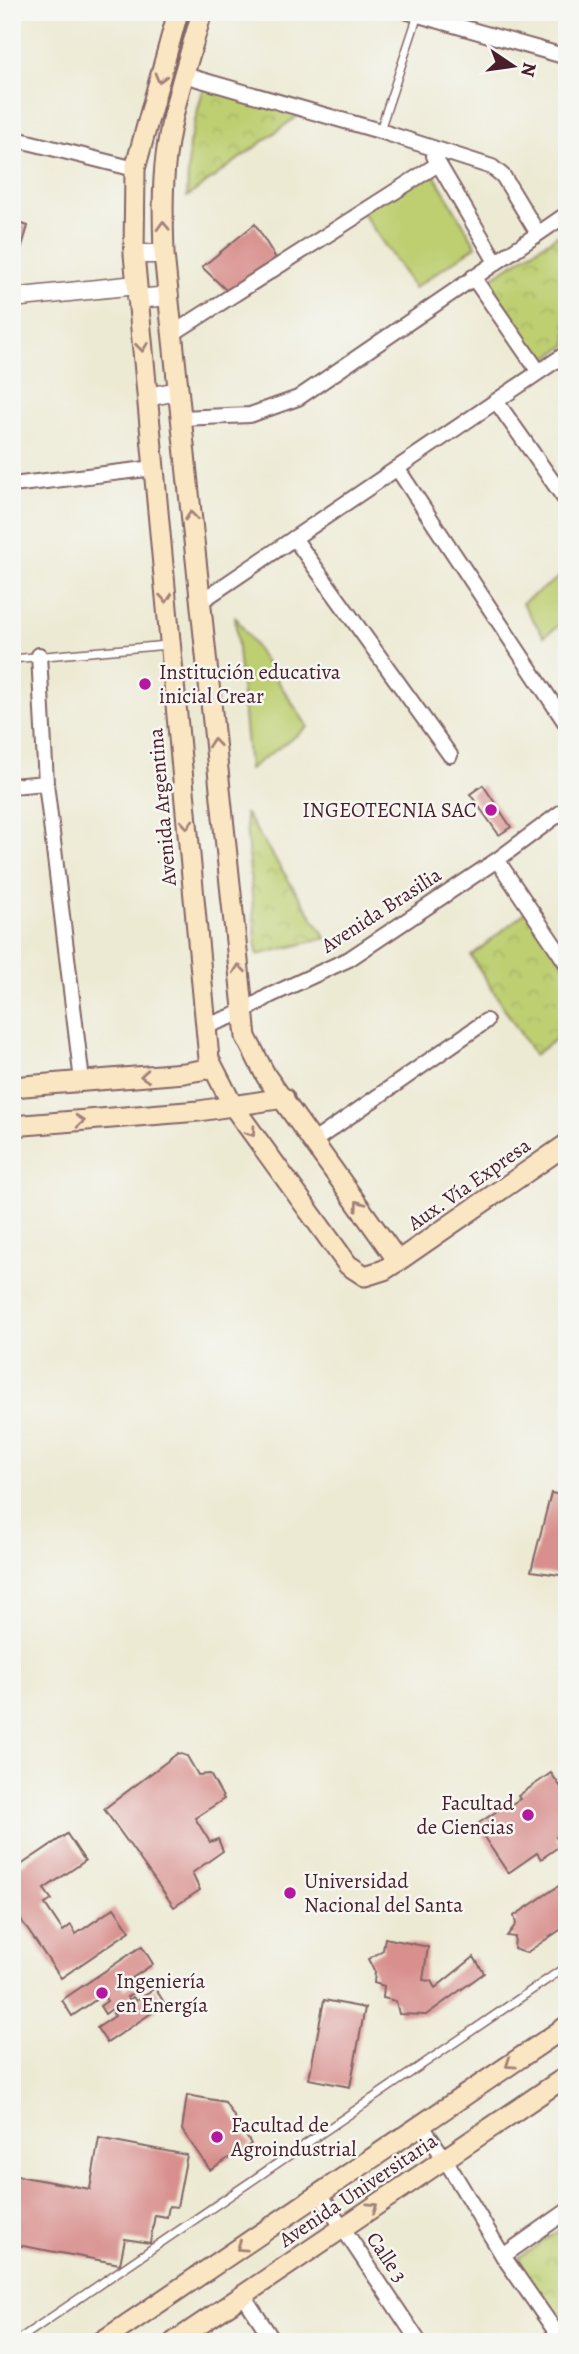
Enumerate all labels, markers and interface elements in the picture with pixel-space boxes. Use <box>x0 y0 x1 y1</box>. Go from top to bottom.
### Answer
north arrow <box>477 32 548 102</box>
text: N <box>514 60 543 79</box>
one-way arrow <box>154 72 168 84</box>
one-way arrow <box>156 221 171 232</box>
one-way arrow <box>134 342 149 353</box>
one-way arrow <box>183 511 198 522</box>
one-way arrow <box>158 592 173 603</box>
place label: Institución educativa inicial Crear <box>159 658 341 710</box>
marker: Institución educativa inicial Crear <box>137 676 153 692</box>
street label: Avenida Argentina <box>141 727 183 888</box>
one-way arrow <box>207 737 222 748</box>
place label: INGEOTECNIA SAC <box>302 796 477 824</box>
marker: INGEOTECNIA SAC <box>483 802 499 818</box>
one-way arrow <box>179 819 194 830</box>
street label: Avenida Brasilia <box>315 861 447 960</box>
one-way arrow <box>232 963 247 974</box>
one-way arrow <box>140 1068 151 1083</box>
one-way arrow <box>75 1114 86 1129</box>
one-way arrow <box>243 1124 256 1137</box>
street label: Aux. Vía Expresa <box>401 1131 536 1237</box>
one-way arrow <box>355 1200 367 1213</box>
place label: Facultad de Ciencias <box>417 1789 515 1841</box>
marker: Facultad de Ciencias <box>520 1807 536 1823</box>
place label: Universidad Nacional del Santa <box>304 1867 463 1919</box>
marker: Universidad Nacional del Santa <box>282 1885 298 1901</box>
place label: Ingeniería en Energía <box>116 1967 208 2019</box>
marker: Ingeniería en Energía <box>94 1985 110 2001</box>
one-way arrow <box>505 2056 518 2068</box>
place label: Facultad de Agroindustrial <box>230 2111 356 2163</box>
street label: Avenida Universitaria <box>272 2126 443 2254</box>
marker: Facultad de Agroindustrial <box>209 2129 225 2145</box>
one-way arrow <box>365 2202 378 2215</box>
street label: Calle 3 <box>360 2226 414 2288</box>
one-way arrow <box>236 2239 249 2252</box>

